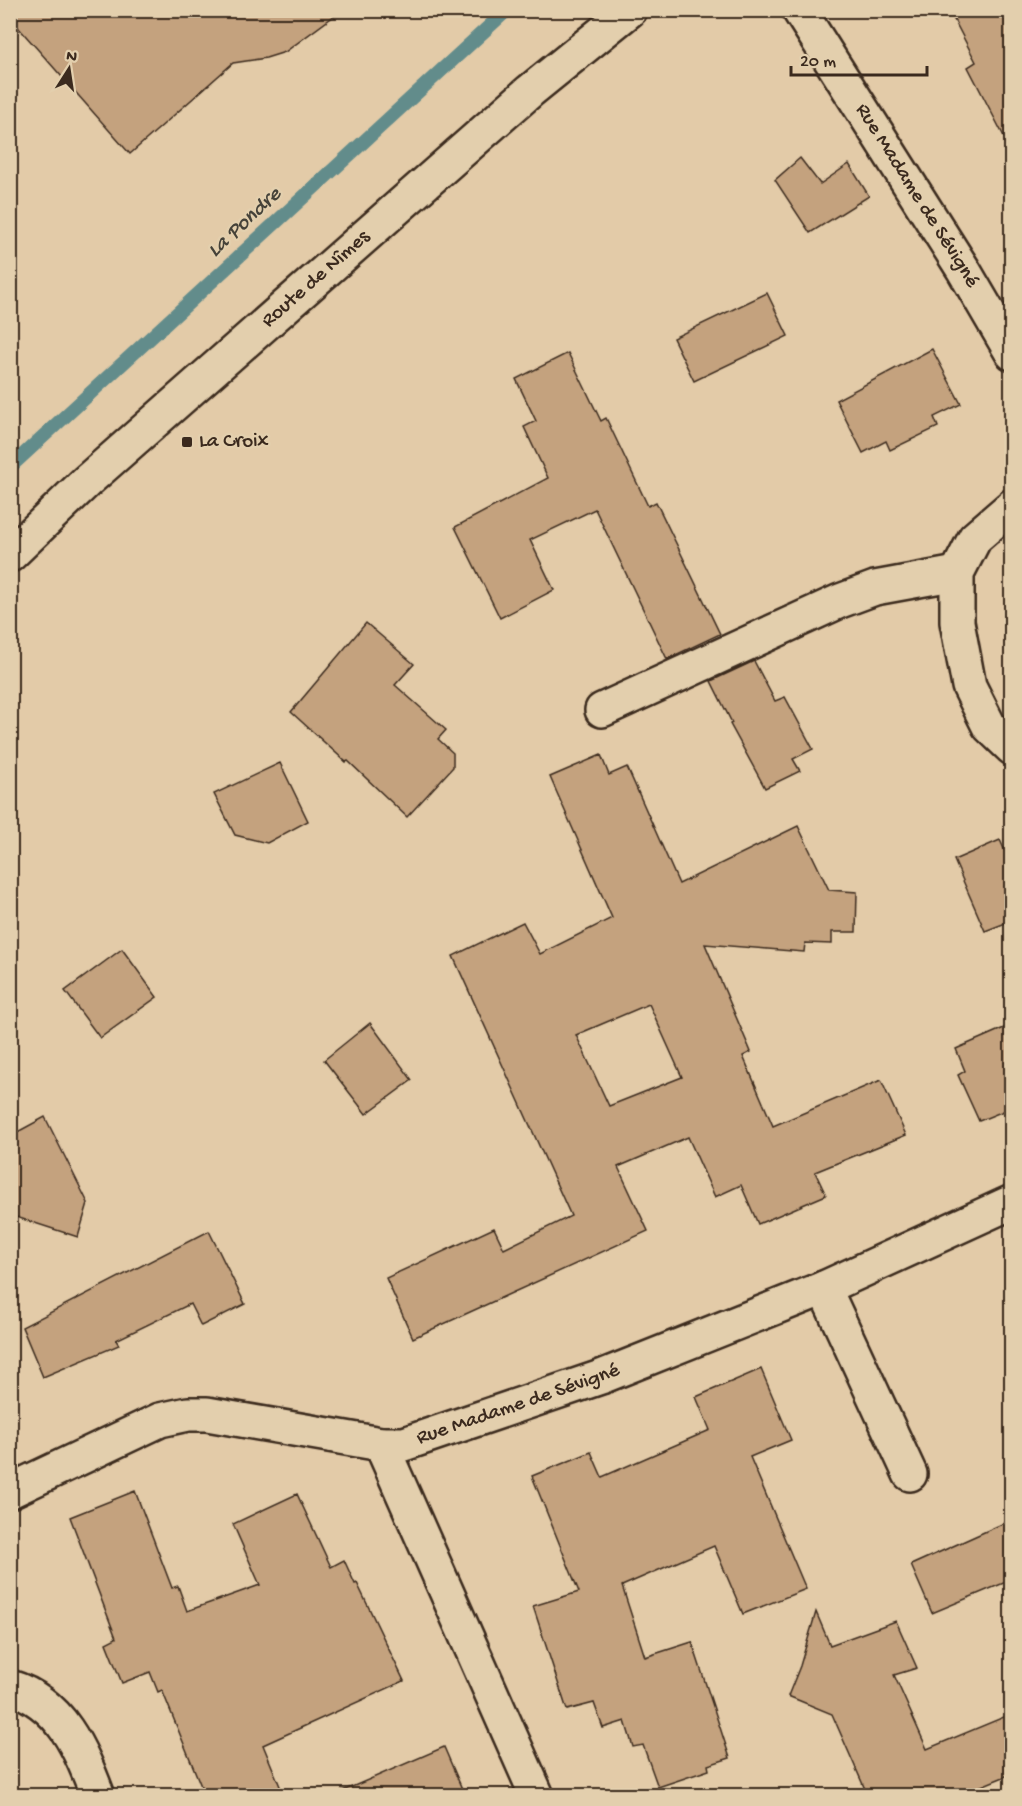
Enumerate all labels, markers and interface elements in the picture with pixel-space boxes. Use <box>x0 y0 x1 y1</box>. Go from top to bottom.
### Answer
north arrow <box>39 39 99 99</box>
scale bar <box>791 39 928 77</box>
text: N <box>64 47 79 68</box>
text: 20 m <box>800 52 836 73</box>
street label: Rue Madame de Sévigné <box>849 99 984 294</box>
water label: La Pondre <box>203 181 289 264</box>
street label: Route de Nîmes <box>257 224 376 334</box>
place label: La Croix <box>199 430 269 455</box>
marker: La Croix <box>180 435 194 449</box>
street label: Rue Madame de Sévigné <box>414 1358 625 1451</box>

